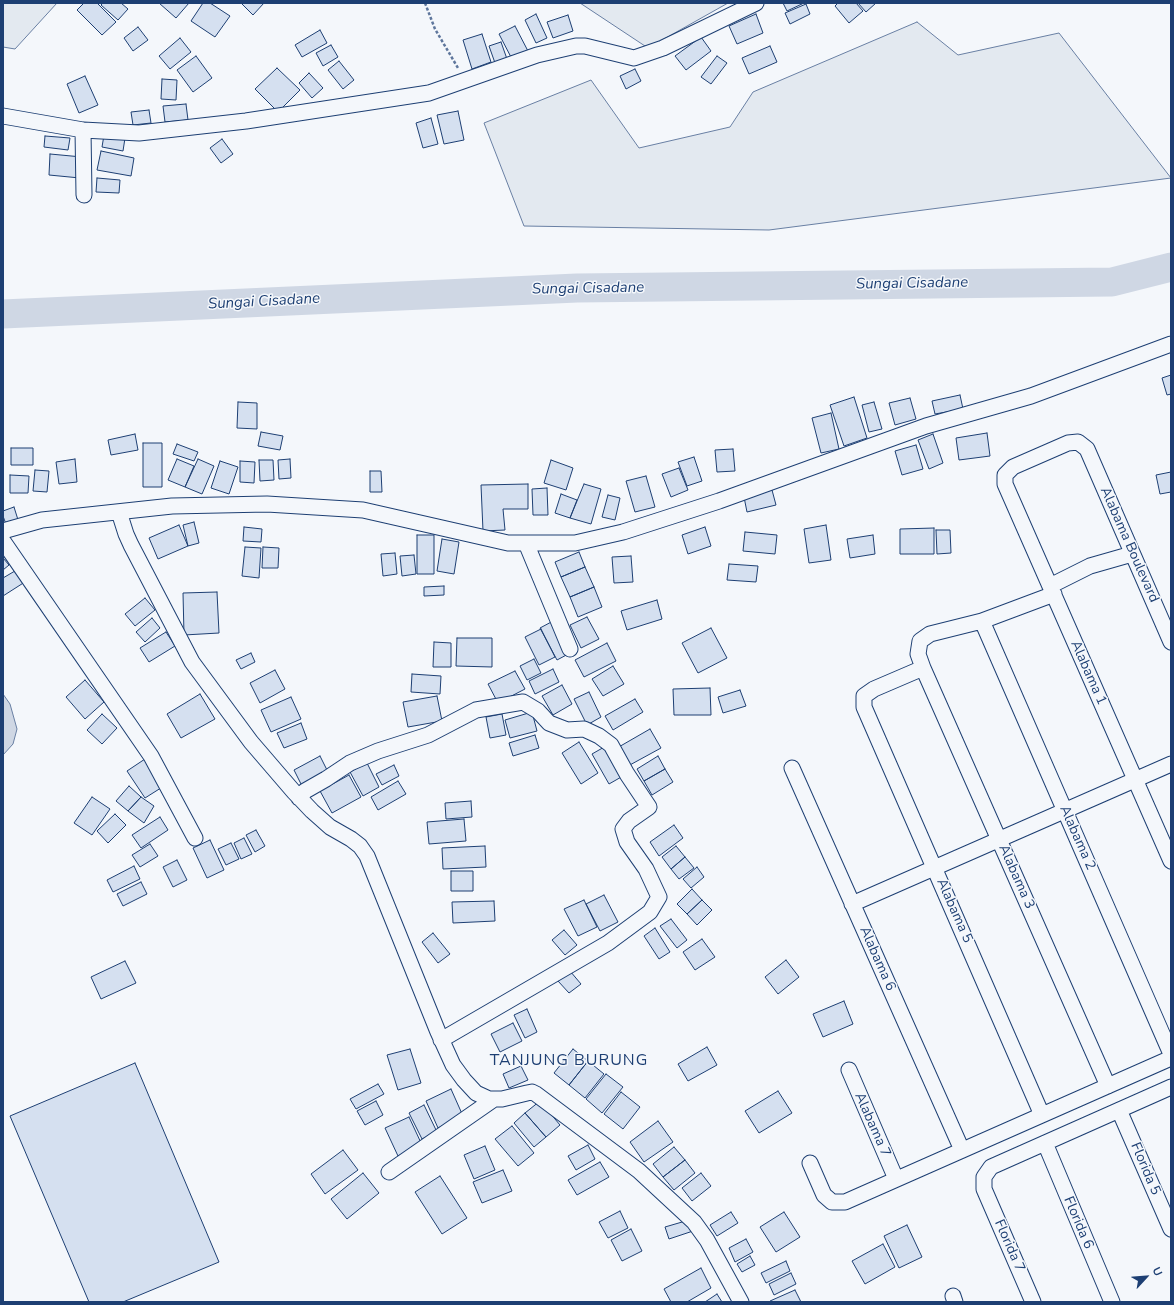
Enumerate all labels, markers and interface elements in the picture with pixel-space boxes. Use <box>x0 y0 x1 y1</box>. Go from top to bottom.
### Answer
water label: Sungai Cisadane <box>856 274 968 294</box>
water label: Sungai Cisadane <box>532 279 644 299</box>
water label: Sungai Cisadane <box>208 290 320 314</box>
street label: Alabama Boulevard <box>1096 485 1162 605</box>
street label: Alabama 1 <box>1066 638 1110 708</box>
street label: Alabama 2 <box>1055 803 1099 873</box>
street label: Alabama 3 <box>994 842 1038 912</box>
street label: Alabama 5 <box>932 876 976 946</box>
street label: Alabama 6 <box>855 924 899 994</box>
district label: TANJUNG BURUNG <box>490 1051 648 1071</box>
street label: Alabama 7 <box>850 1090 894 1160</box>
street label: Florida 5 <box>1126 1140 1164 1198</box>
street label: Florida 6 <box>1059 1194 1097 1252</box>
street label: Florida 7 <box>990 1217 1028 1275</box>
north arrow <box>1126 1257 1166 1297</box>
text: U <box>1149 1265 1166 1278</box>

